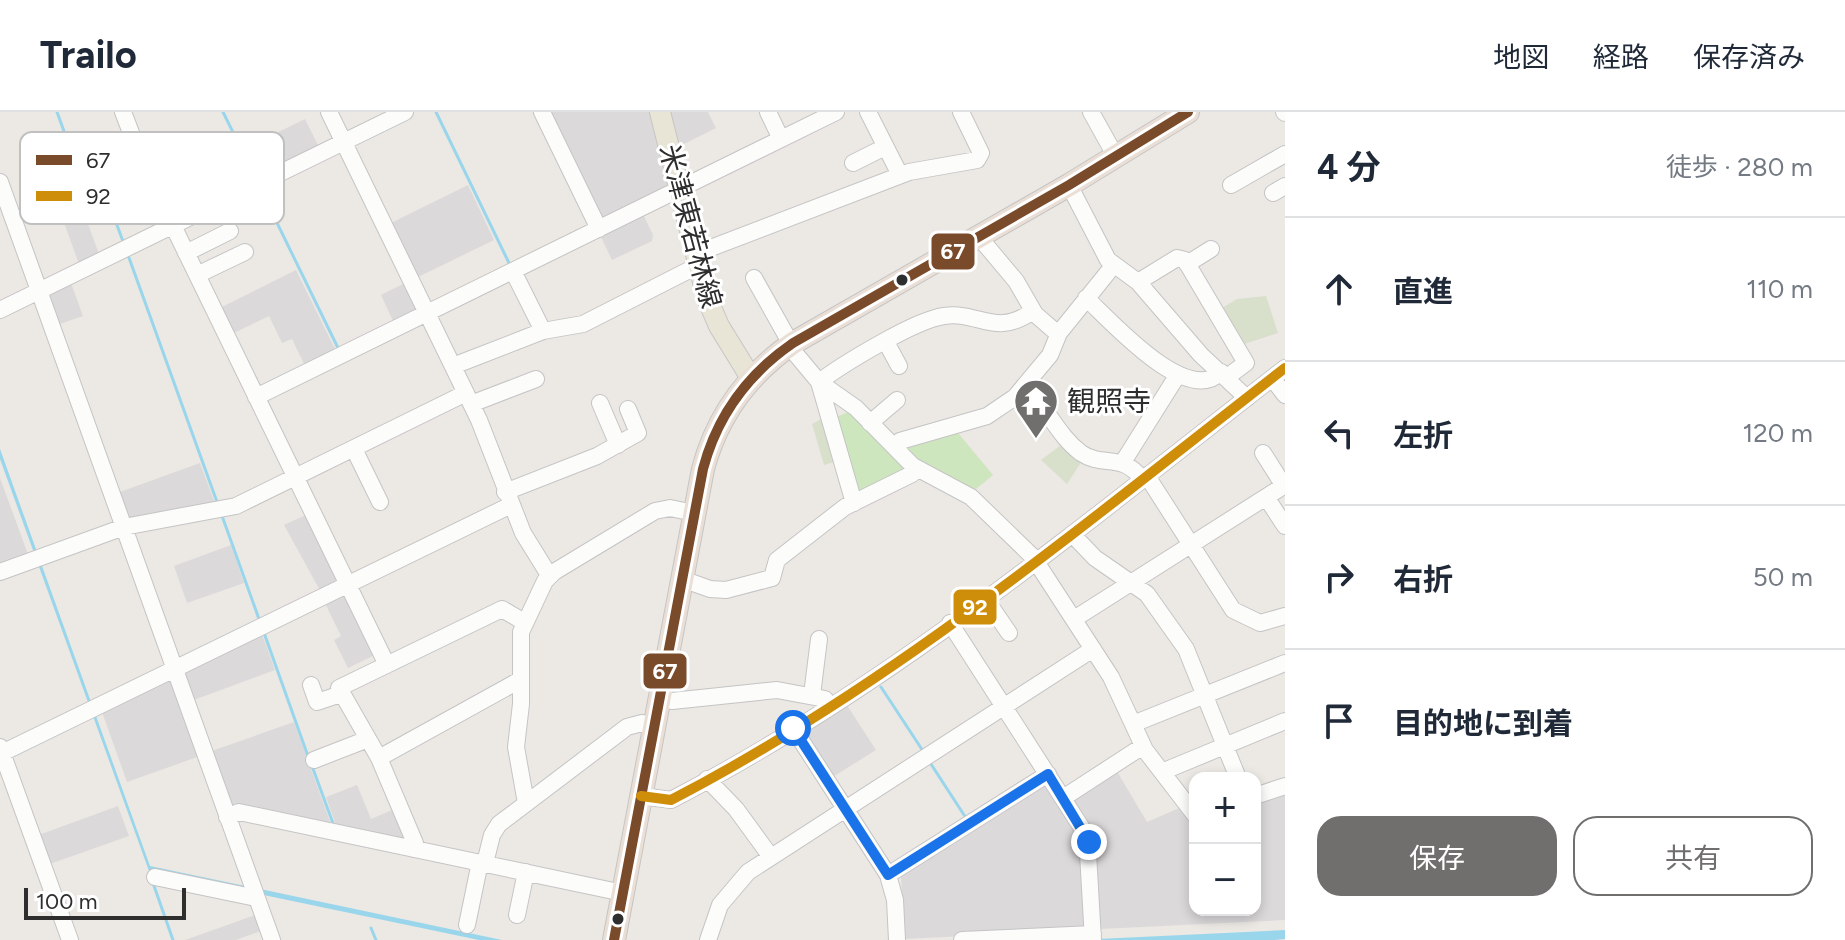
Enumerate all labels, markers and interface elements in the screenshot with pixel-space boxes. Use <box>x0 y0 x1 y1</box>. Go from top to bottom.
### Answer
text: Trailo <box>40 32 137 78</box>
text: 地図 <box>1493 40 1549 74</box>
text: 経路 <box>1593 40 1649 74</box>
text: 保存済み <box>1693 40 1805 74</box>
legend <box>20 132 284 224</box>
street label: 米津東若林線 <box>653 140 729 312</box>
text: 67 <box>86 147 110 174</box>
text: 4 分 <box>1317 147 1381 188</box>
text: 徒歩 · 280 m <box>1666 151 1813 183</box>
text: 92 <box>86 183 111 210</box>
line badge: 67 <box>930 232 976 271</box>
text: 67 <box>941 238 966 265</box>
icon: ahead <box>1317 267 1361 311</box>
unlabelled marker <box>894 272 910 288</box>
text: 直進 <box>1393 273 1453 310</box>
text: 110 m <box>1746 273 1813 305</box>
temple icon: 観照寺 <box>1012 377 1060 440</box>
place label: 観照寺 <box>1067 384 1151 418</box>
icon: left <box>1317 411 1361 455</box>
text: 左折 <box>1393 417 1453 454</box>
text: 120 m <box>1743 417 1813 449</box>
icon: right <box>1317 555 1361 599</box>
text: 右折 <box>1393 561 1453 598</box>
text: 50 m <box>1753 561 1813 593</box>
line badge: 92 <box>952 588 998 626</box>
text: 92 <box>962 594 988 621</box>
line badge: 67 <box>642 652 688 690</box>
text: 67 <box>653 658 678 685</box>
icon: arrive <box>1317 699 1361 743</box>
text: 目的地に到着 <box>1393 705 1573 742</box>
route start <box>775 710 811 746</box>
map controls <box>1189 772 1261 916</box>
button: + <box>1189 772 1261 844</box>
button: 保存 <box>1317 816 1557 896</box>
button: 共有 <box>1573 816 1813 896</box>
route end <box>1071 824 1107 860</box>
button: − <box>1189 844 1261 916</box>
scale bar <box>24 884 186 920</box>
text: 100 m <box>36 888 97 915</box>
unlabelled marker <box>610 911 626 927</box>

